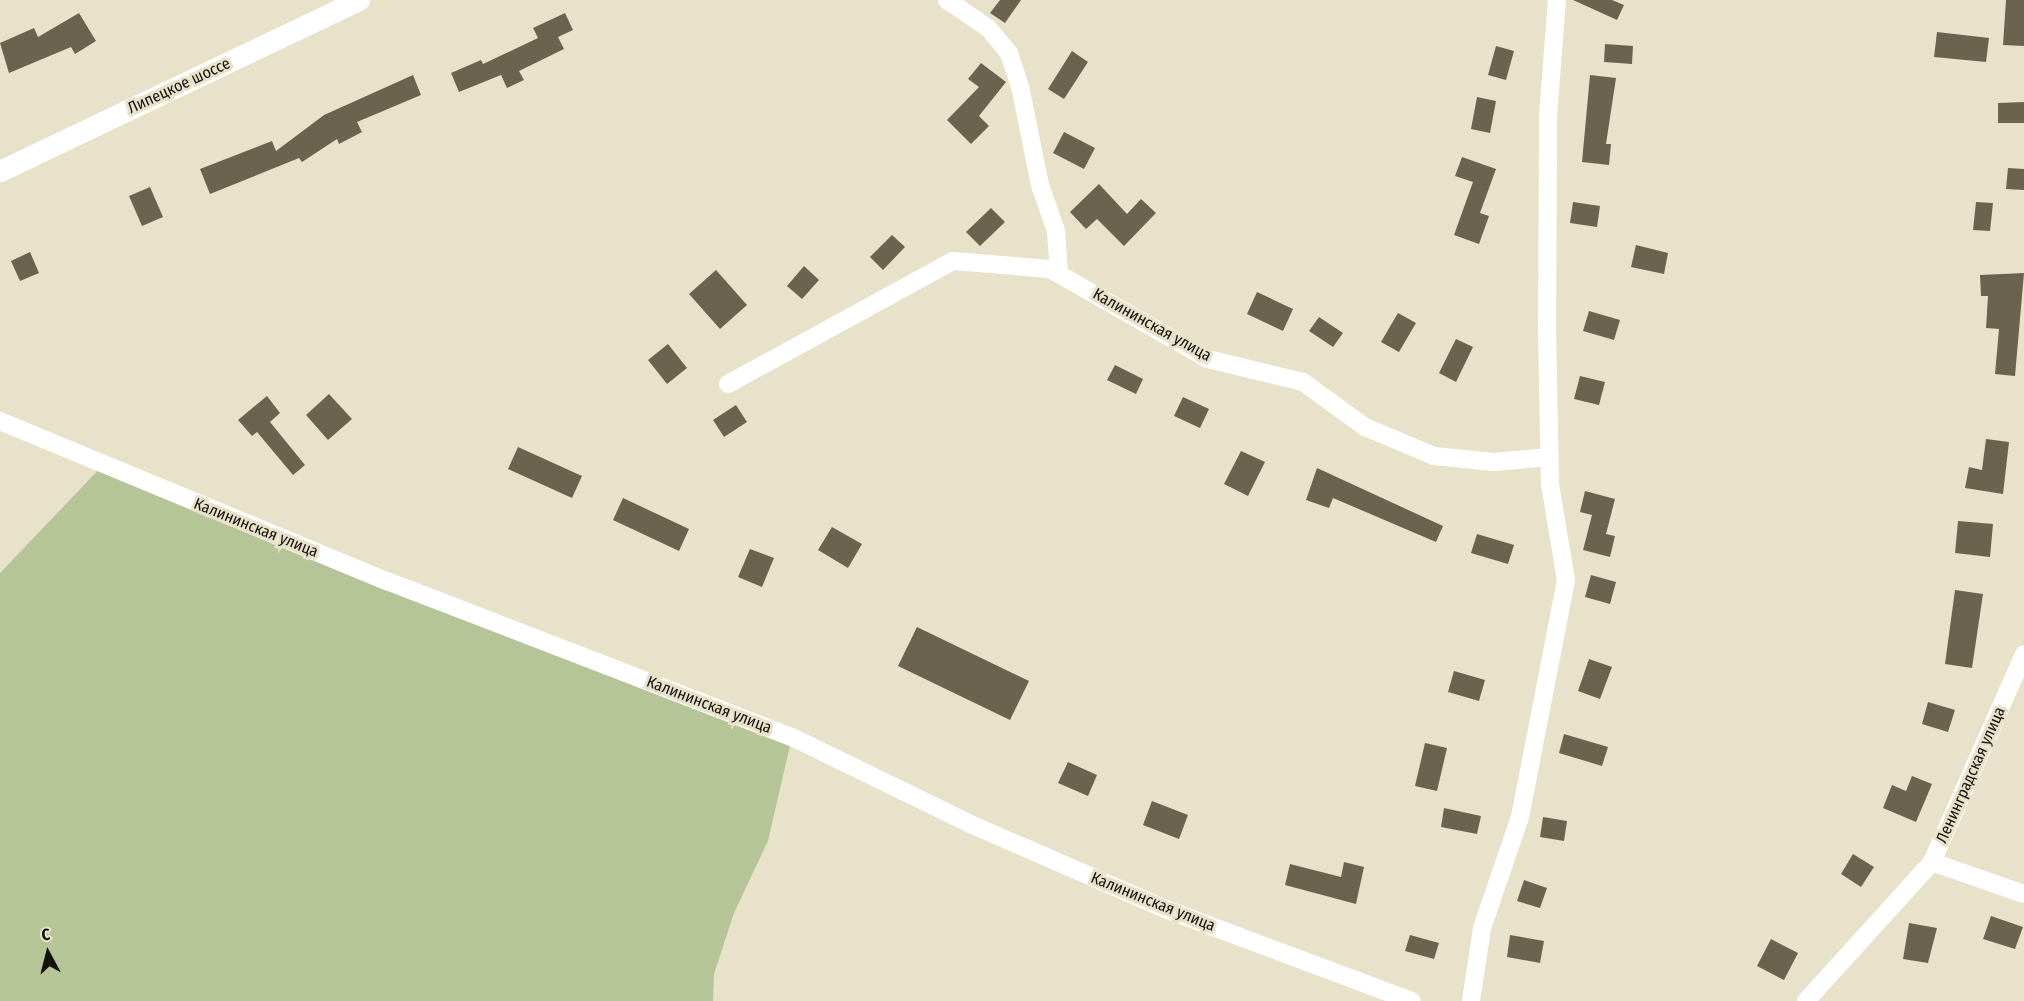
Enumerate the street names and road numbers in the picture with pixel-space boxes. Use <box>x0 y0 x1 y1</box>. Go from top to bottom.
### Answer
street label: Липецкое шоссе <box>125 54 233 118</box>
street label: Калининская улица <box>1089 284 1215 366</box>
street label: Калининская улица <box>191 494 321 562</box>
street label: Калининская улица <box>644 672 774 738</box>
street label: Ленинградская улица <box>1932 704 2010 846</box>
street label: Калининская улица <box>1088 868 1218 936</box>

